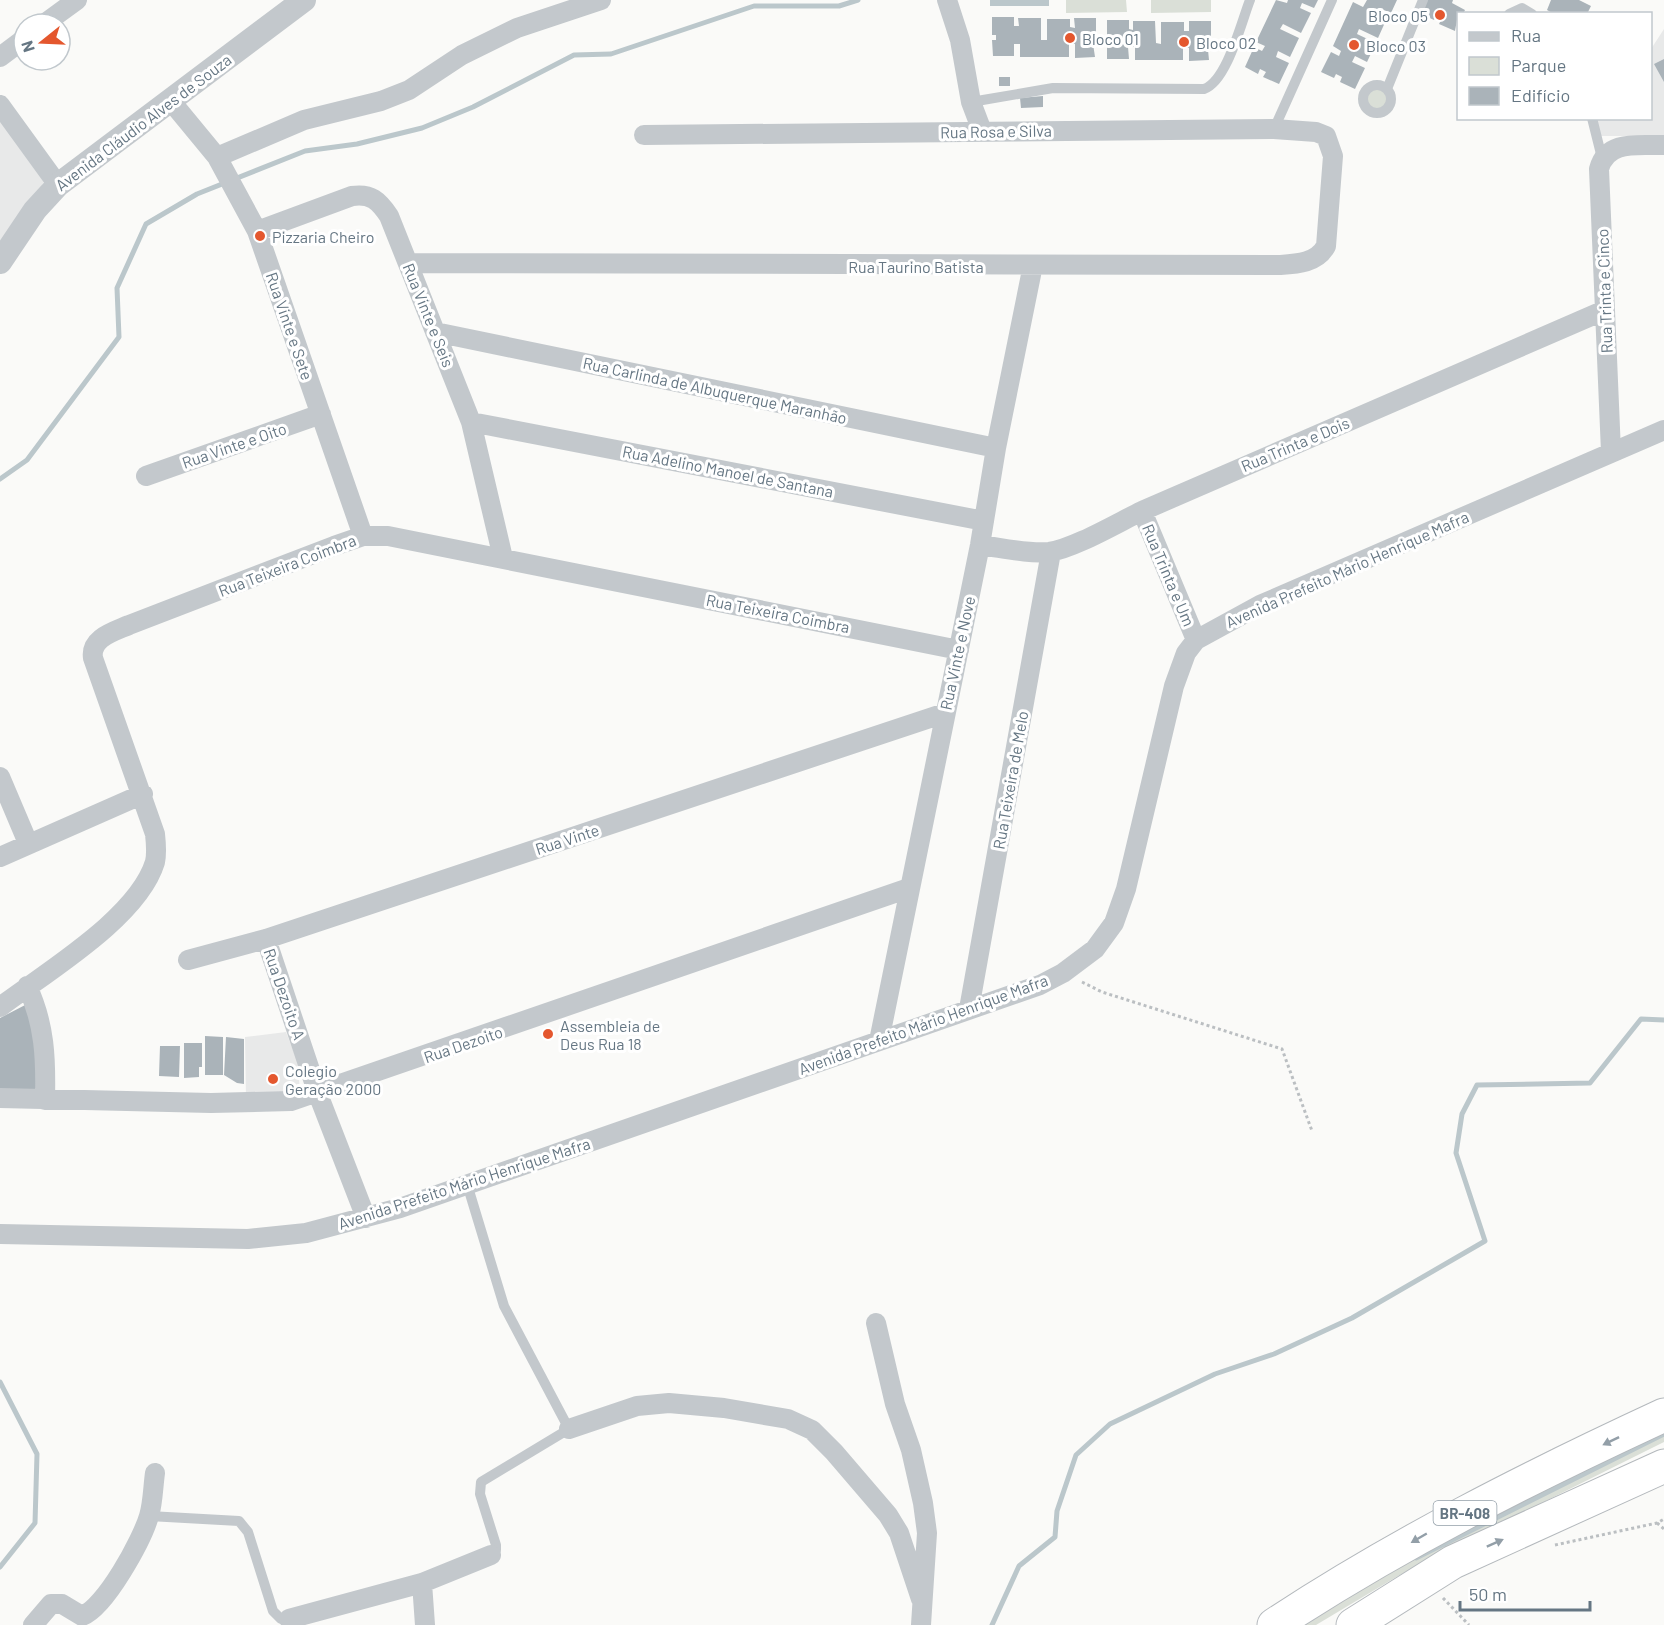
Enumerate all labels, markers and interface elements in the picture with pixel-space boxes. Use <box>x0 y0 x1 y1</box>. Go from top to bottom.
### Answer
place label: Bloco 05 <box>1368 6 1428 25</box>
marker: Bloco 05 <box>1433 8 1447 22</box>
north arrow <box>12 12 72 72</box>
legend <box>1457 12 1652 120</box>
text: Rua <box>1511 24 1541 46</box>
place label: Bloco 01 <box>1082 29 1139 48</box>
marker: Bloco 01 <box>1063 31 1077 45</box>
place label: Bloco 02 <box>1196 33 1256 52</box>
marker: Bloco 02 <box>1177 35 1191 49</box>
place label: Bloco 03 <box>1366 36 1426 55</box>
marker: Bloco 03 <box>1347 38 1361 52</box>
text: N <box>17 39 38 55</box>
street label: Avenida Cláudio Alves de Souza <box>51 50 235 194</box>
text: Parque <box>1511 54 1566 76</box>
text: Edifício <box>1511 84 1570 106</box>
street label: Rua Rosa e Silva <box>940 121 1052 141</box>
place label: Pizzaria Cheiro <box>272 227 375 246</box>
street label: Rua Trinta e Cinco <box>1592 228 1616 354</box>
marker: Pizzaria Cheiro <box>253 229 267 243</box>
street label: Rua Taurino Batista <box>848 257 984 276</box>
street label: Rua Vinte e Seis <box>399 260 459 370</box>
street label: Rua Vinte e Sete <box>263 270 317 382</box>
street label: Rua Carlinda de Albuquerque Maranhão <box>581 353 849 427</box>
street label: Rua Trinta e Dois <box>1238 413 1352 475</box>
street label: Rua Vinte e Oito <box>179 418 289 472</box>
street label: Rua Adelino Manoel de Santana <box>621 441 835 501</box>
street label: Avenida Prefeito Mário Henrique Mafra <box>1223 507 1471 631</box>
street label: Rua Trinta e Um <box>1139 521 1199 629</box>
street label: Rua Teixeira Coimbra <box>216 530 358 600</box>
street label: Rua Teixeira Coimbra <box>705 590 851 636</box>
street label: Rua Vinte e Nove <box>936 594 978 712</box>
street label: Rua Teixeira de Melo <box>988 709 1032 851</box>
street label: Rua Vinte <box>533 820 601 858</box>
street label: Rua Dezoito A <box>261 946 310 1042</box>
street label: Avenida Prefeito Mário Henrique Mafra <box>796 970 1050 1078</box>
place label: Assembleia de Deus Rua 18 <box>560 1016 660 1053</box>
street label: Rua Dezoito <box>421 1022 505 1066</box>
marker: Assembleia de Deus Rua 18 <box>541 1027 555 1041</box>
place label: Colegio Geração 2000 <box>285 1061 381 1098</box>
marker: Colegio Geração 2000 <box>266 1072 280 1086</box>
street label: Avenida Prefeito Mário Henrique Mafra <box>336 1133 592 1233</box>
one-way arrow <box>1603 1436 1620 1445</box>
road number: BR-408 <box>1434 1501 1496 1525</box>
one-way arrow <box>1411 1533 1427 1544</box>
one-way arrow <box>1486 1539 1503 1548</box>
scale bar <box>1460 1574 1590 1612</box>
text: 50 m <box>1469 1583 1507 1605</box>

